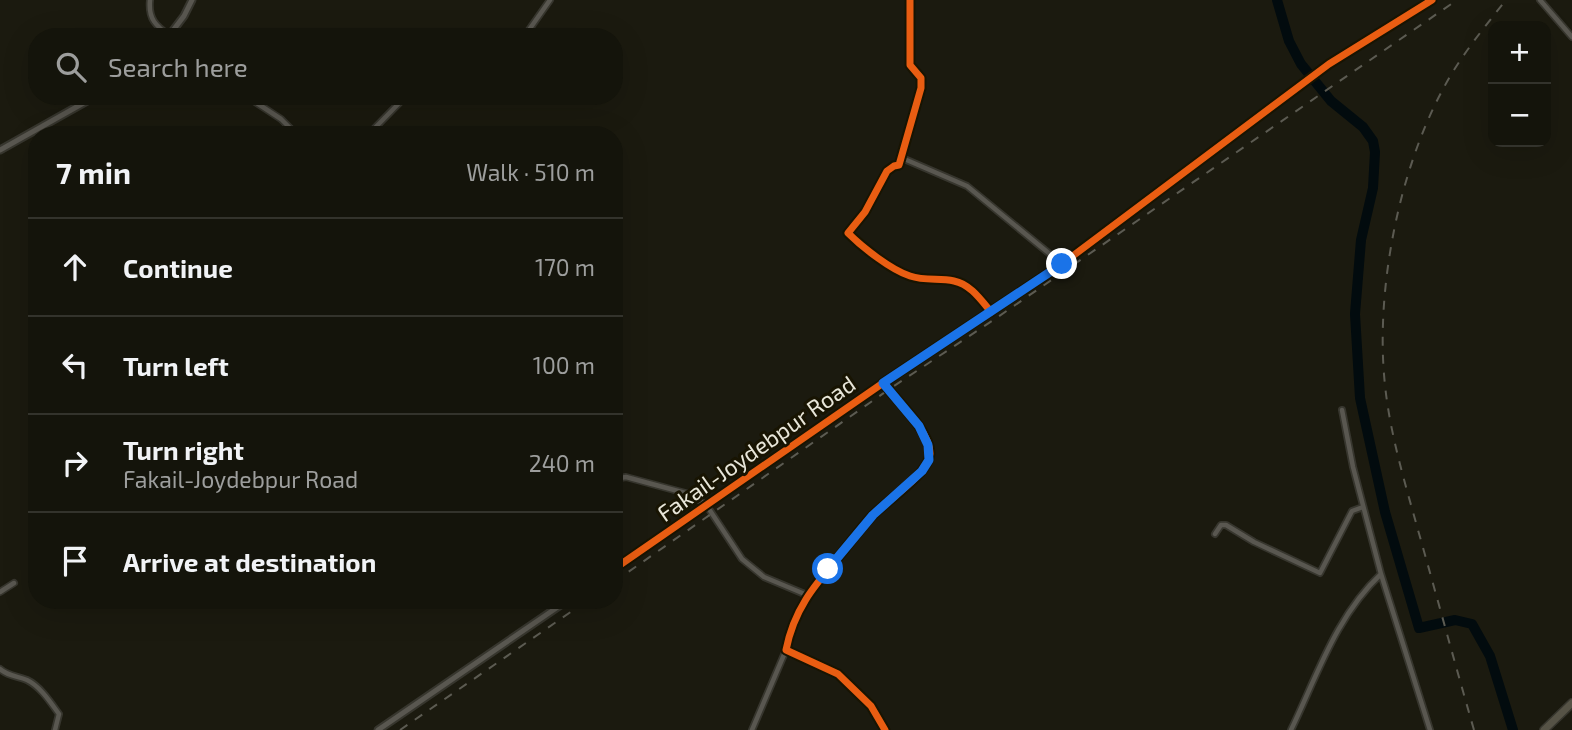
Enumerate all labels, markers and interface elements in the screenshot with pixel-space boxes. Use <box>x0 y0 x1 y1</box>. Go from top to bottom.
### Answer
map controls <box>1488 21 1551 147</box>
button: + <box>1488 21 1551 84</box>
search box <box>28 28 623 105</box>
icon: search <box>52 48 90 86</box>
text: Search here <box>108 51 248 82</box>
button: − <box>1488 84 1551 147</box>
text: 7 min <box>56 154 131 190</box>
text: Walk · 510 m <box>466 158 595 186</box>
icon: ahead <box>56 248 94 286</box>
route end <box>1046 248 1077 279</box>
text: Continue <box>123 252 233 283</box>
text: 170 m <box>535 253 595 281</box>
icon: left <box>56 346 94 384</box>
text: Turn left <box>123 350 229 381</box>
text: 100 m <box>533 351 595 379</box>
street label: Fakail-Joydebpur Road <box>652 369 860 527</box>
text: Turn right <box>123 434 244 465</box>
icon: right <box>56 444 94 482</box>
text: 240 m <box>529 449 595 477</box>
text: Fakail-Joydebpur Road <box>123 465 358 493</box>
icon: arrive <box>56 542 94 580</box>
text: Arrive at destination <box>123 546 376 577</box>
route start <box>812 553 843 584</box>

